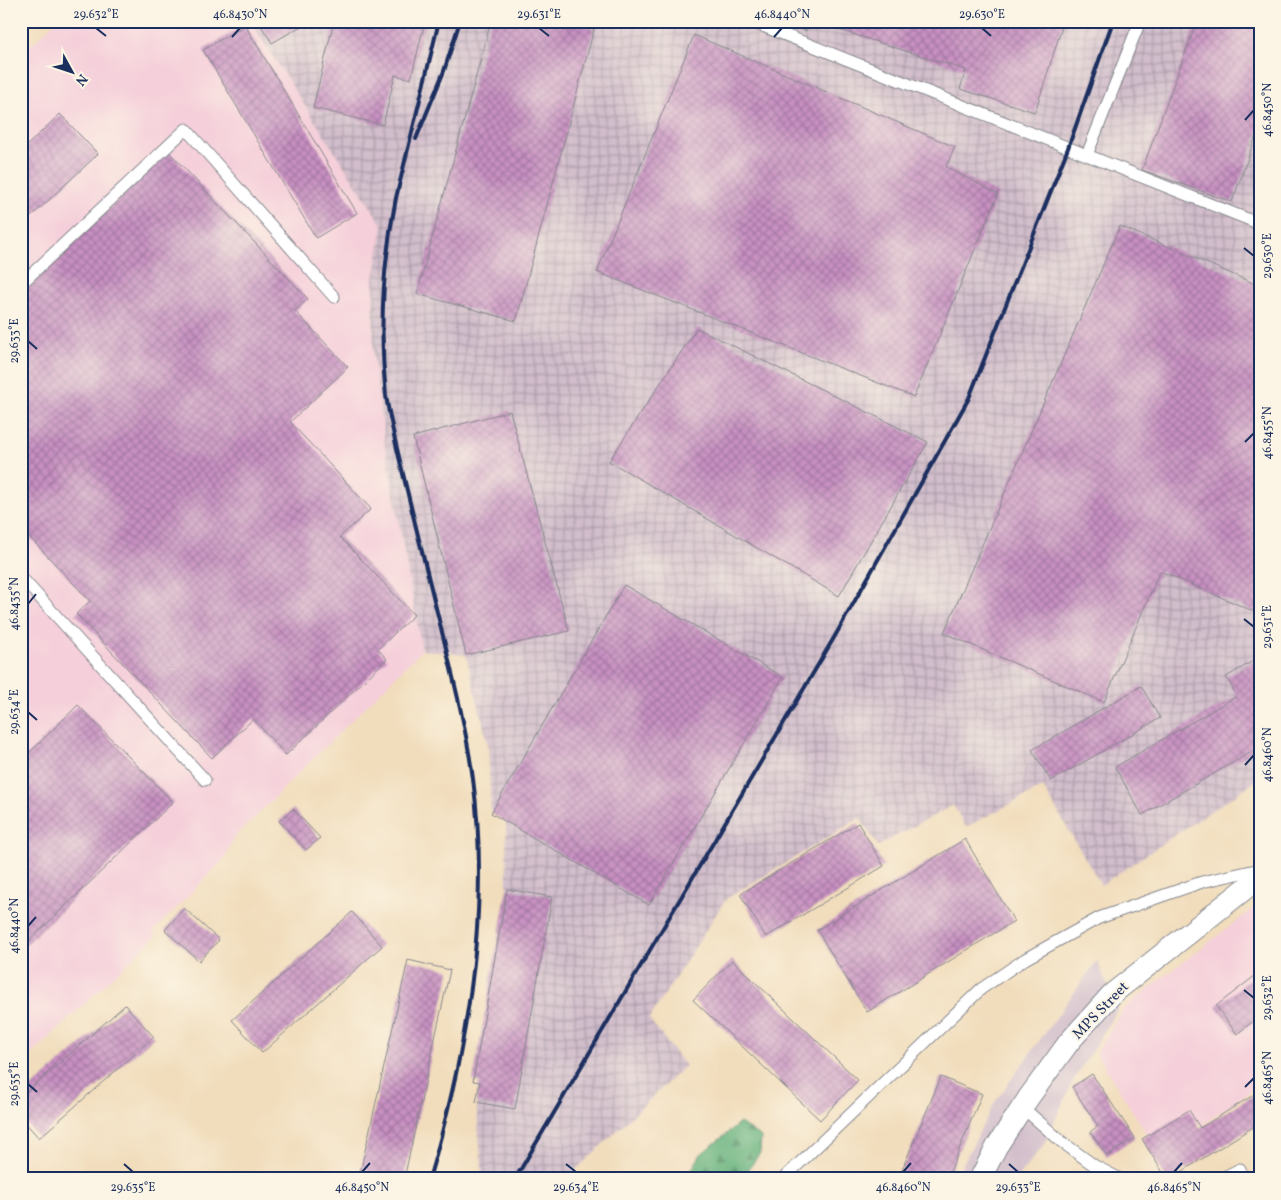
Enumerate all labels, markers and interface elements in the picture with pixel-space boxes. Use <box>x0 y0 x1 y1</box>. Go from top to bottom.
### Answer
text: 29.632°E <box>73 7 119 23</box>
text: 46.8430°N <box>213 7 267 23</box>
text: 29.631°E <box>517 7 561 23</box>
text: 46.8440°N <box>754 7 810 23</box>
text: 29.630°E <box>959 7 1005 23</box>
north arrow <box>48 48 98 98</box>
text: N <box>70 69 91 89</box>
text: 46.8450°N <box>1260 83 1276 137</box>
text: 29.630°E <box>1260 233 1276 279</box>
text: 29.633°E <box>7 318 23 364</box>
text: 46.8455°N <box>1260 406 1276 460</box>
text: 46.8435°N <box>7 577 23 631</box>
text: 29.631°E <box>1260 605 1276 649</box>
text: 29.634°E <box>7 689 23 735</box>
text: 46.8460°N <box>1260 727 1276 783</box>
text: 46.8440°N <box>7 898 23 954</box>
text: 29.632°E <box>1260 975 1276 1021</box>
street label: MPS Street <box>1068 977 1134 1045</box>
text: 46.8465°N <box>1260 1051 1276 1105</box>
text: 29.635°E <box>7 1062 23 1106</box>
text: 29.635°E <box>111 1180 155 1196</box>
text: 46.8450°N <box>335 1180 389 1196</box>
text: 29.634°E <box>553 1180 599 1196</box>
text: 46.8460°N <box>875 1180 931 1196</box>
text: 29.633°E <box>995 1180 1041 1196</box>
text: 46.8465°N <box>1147 1180 1201 1196</box>

